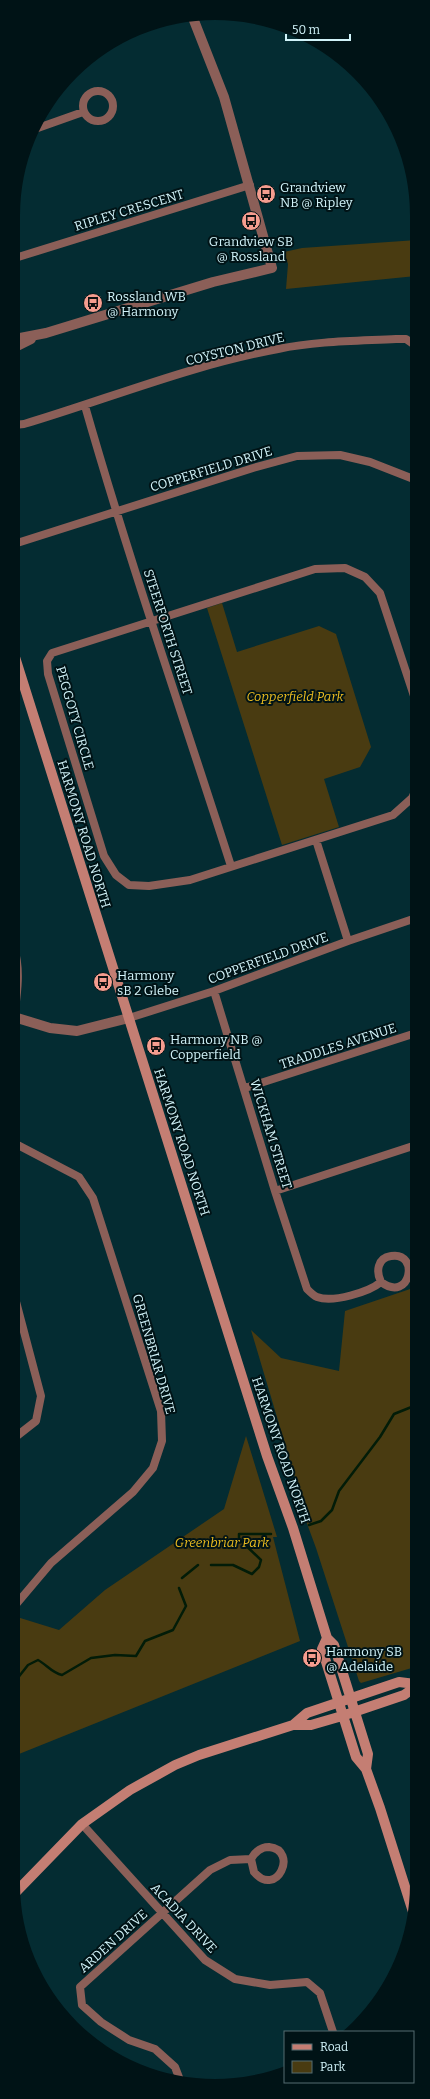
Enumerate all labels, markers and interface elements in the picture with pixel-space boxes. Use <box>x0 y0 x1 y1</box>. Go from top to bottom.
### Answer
scale bar <box>286 16 350 42</box>
text: 50 m <box>292 23 321 37</box>
place label: Grandview NB @ Ripley <box>280 180 353 210</box>
bus stop icon: Grandview NB @ Ripley <box>255 183 277 205</box>
street label: RIPLEY CRESCENT <box>73 186 186 234</box>
bus stop icon: Grandview SB @ Rossland <box>240 210 262 232</box>
place label: Grandview SB @ Rossland <box>209 234 293 264</box>
place label: Rossland WB @ Harmony <box>107 289 186 319</box>
bus stop icon: Rossland WB @ Harmony <box>82 292 104 314</box>
street label: COYSTON DRIVE <box>184 329 286 369</box>
street label: COPPERFIELD DRIVE <box>148 443 274 495</box>
street label: STEERFORTH STREET <box>141 567 195 697</box>
street label: PEGGOTY CIRCLE <box>53 665 97 771</box>
park label: Copperfield Park <box>246 689 345 704</box>
street label: HARMONY ROAD NORTH <box>54 758 114 910</box>
street label: COPPERFIELD DRIVE <box>206 929 330 987</box>
place label: Harmony sB 2 Glebe <box>117 968 179 998</box>
bus stop icon: Harmony sB 2 Glebe <box>92 971 114 993</box>
street label: TRADDLES AVENUE <box>278 1020 398 1072</box>
place label: Harmony NB @ Copperfield <box>170 1032 263 1062</box>
bus stop icon: Harmony NB @ Copperfield <box>145 1035 167 1057</box>
street label: HARMONY ROAD NORTH <box>151 1067 213 1217</box>
street label: WICKHAM STREET <box>247 1077 295 1191</box>
street label: GREENBRIAR DRIVE <box>130 1292 178 1416</box>
street label: HARMONY ROAD NORTH <box>249 1375 313 1525</box>
park label: Greenbriar Park <box>175 1535 270 1550</box>
place label: Harmony SB @ Adelaide <box>326 1644 402 1674</box>
bus stop icon: Harmony SB @ Adelaide <box>301 1647 323 1669</box>
street label: ACADIA DRIVE <box>148 1880 220 1956</box>
street label: ARDEN DRIVE <box>76 1906 150 1976</box>
legend <box>284 2031 414 2083</box>
text: Road <box>320 2040 348 2054</box>
text: Park <box>320 2060 346 2074</box>

